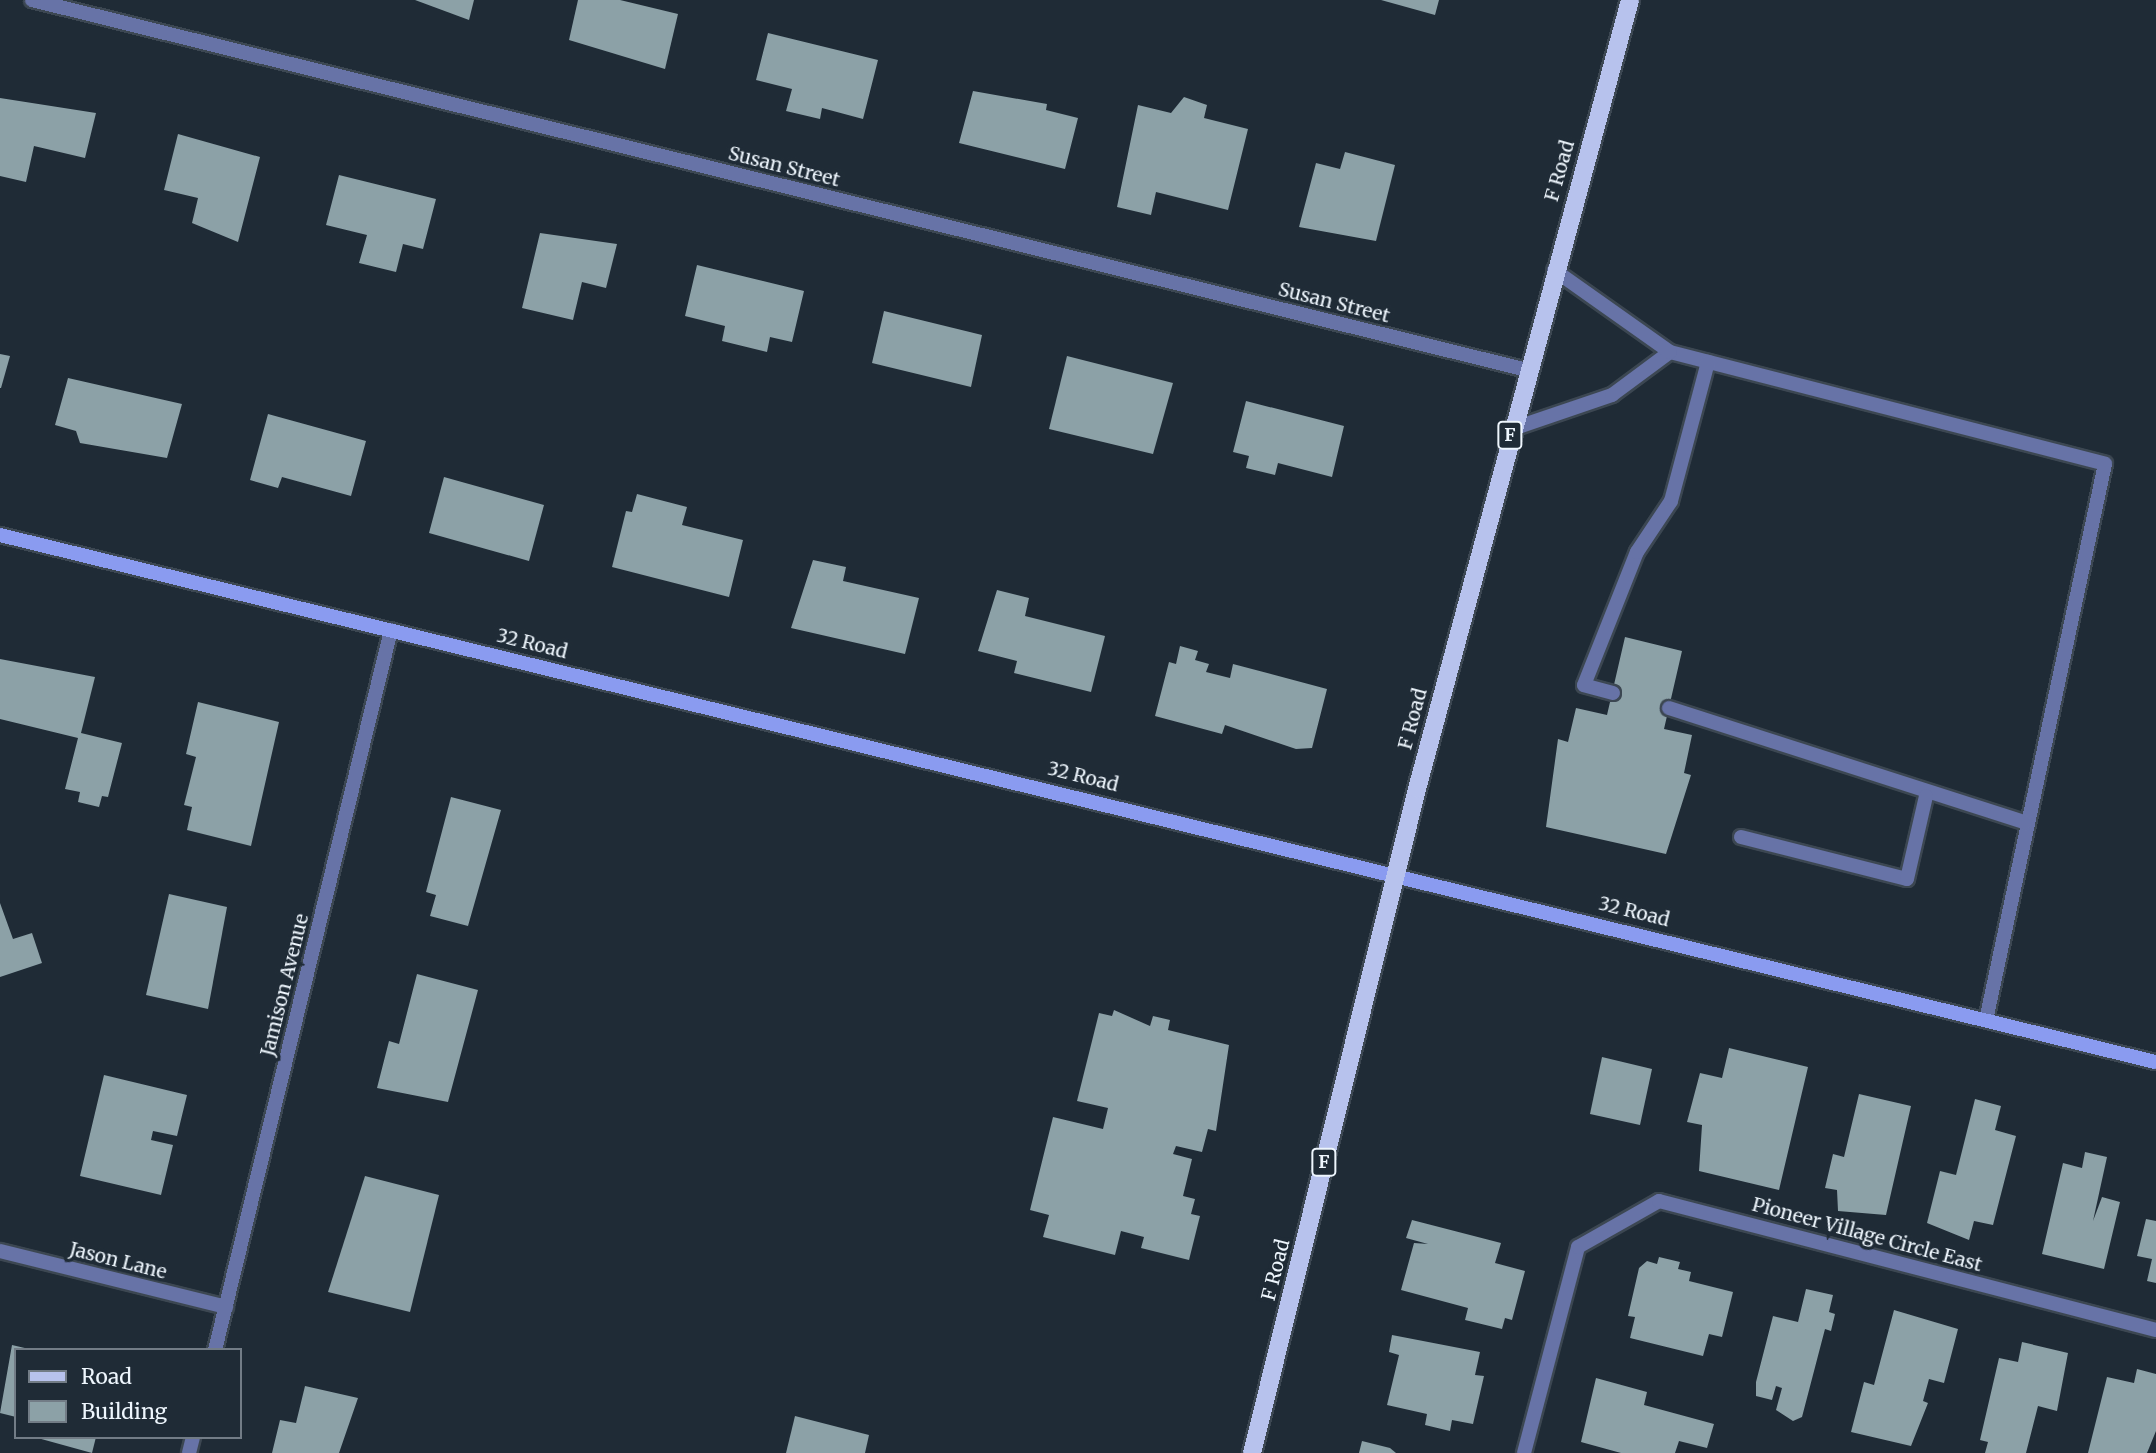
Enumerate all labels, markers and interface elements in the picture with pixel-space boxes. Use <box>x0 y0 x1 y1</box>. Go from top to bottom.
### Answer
street label: F Road <box>1540 138 1580 204</box>
street label: Susan Street <box>726 142 842 192</box>
street label: Susan Street <box>1276 278 1392 328</box>
road number: F <box>1496 421 1524 450</box>
street label: 32 Road <box>494 624 570 664</box>
street label: F Road <box>1394 686 1432 752</box>
street label: 32 Road <box>1045 757 1121 797</box>
street label: 32 Road <box>1596 892 1672 932</box>
street label: Jamison Avenue <box>256 911 314 1059</box>
road number: F <box>1310 1148 1338 1176</box>
street label: Pioneer Village Circle East <box>1749 1193 1985 1277</box>
street label: F Road <box>1257 1237 1295 1303</box>
street label: Jason Lane <box>67 1238 169 1284</box>
legend <box>14 1348 242 1439</box>
text: Road <box>81 1363 132 1390</box>
text: Building <box>81 1398 167 1425</box>

